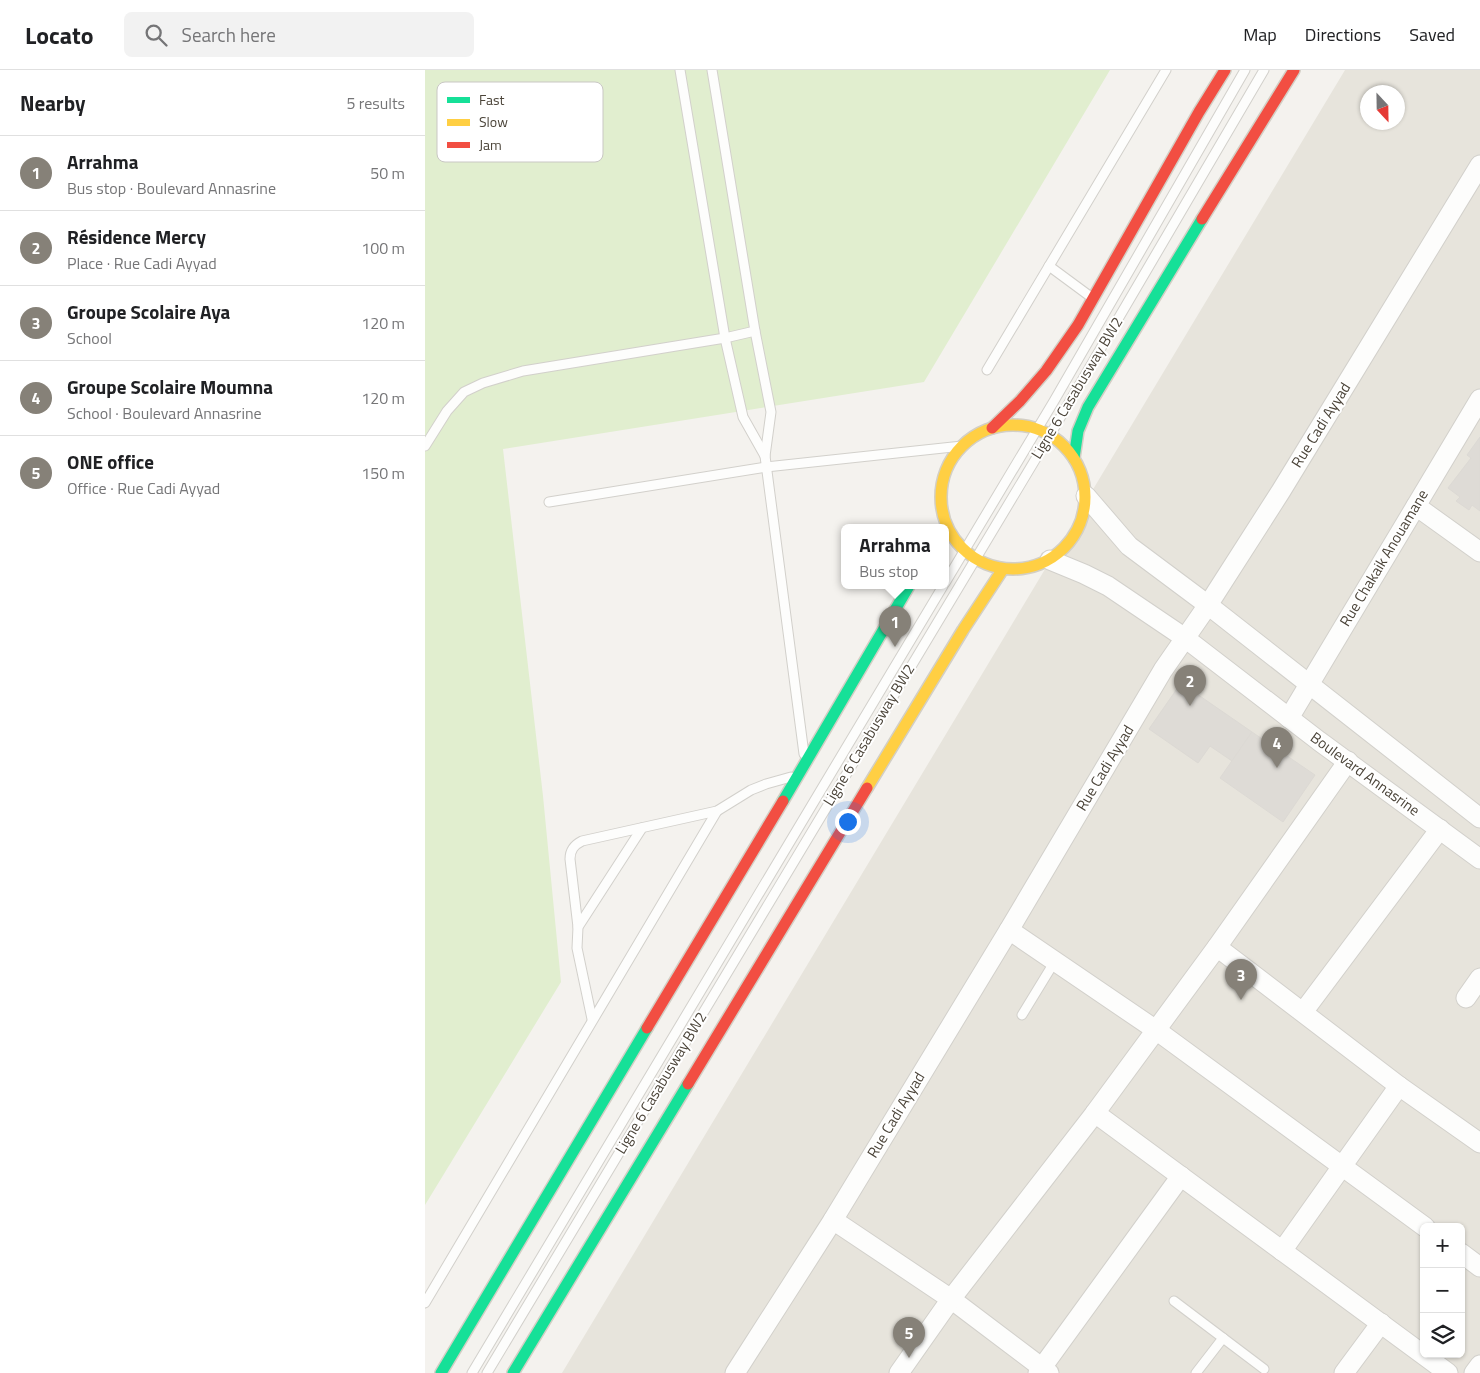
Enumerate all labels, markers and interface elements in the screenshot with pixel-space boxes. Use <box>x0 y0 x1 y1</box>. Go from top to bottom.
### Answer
search box <box>124 12 474 57</box>
text: Locato <box>25 17 94 53</box>
text: Search here <box>182 20 276 49</box>
icon: search <box>142 21 170 49</box>
text: Map <box>1243 21 1277 48</box>
text: Directions <box>1305 21 1381 48</box>
text: Saved <box>1409 21 1455 48</box>
legend <box>437 82 603 162</box>
north arrow <box>1360 85 1405 130</box>
text: Nearby <box>20 87 85 119</box>
text: Fast <box>479 89 504 110</box>
text: 5 results <box>346 91 405 115</box>
text: Slow <box>479 111 508 132</box>
text: Jam <box>479 134 502 155</box>
text: Arrahma <box>67 147 138 176</box>
text: 1 <box>32 161 40 185</box>
text: 50 m <box>370 161 405 185</box>
text: Bus stop · Boulevard Annasrine <box>67 176 276 200</box>
text: Résidence Mercy <box>67 222 206 251</box>
text: 2 <box>32 236 40 260</box>
text: 100 m <box>361 236 405 260</box>
text: Place · Rue Cadi Ayyad <box>67 251 217 275</box>
text: Groupe Scolaire Aya <box>67 297 230 326</box>
text: 3 <box>32 311 40 335</box>
text: 120 m <box>361 311 405 335</box>
street label: Ligne 6 Casabusway BW2 <box>1025 312 1128 463</box>
text: School <box>67 326 112 350</box>
text: Groupe Scolaire Moumna <box>67 372 273 401</box>
street label: Rue Cadi Ayyad <box>1285 378 1356 472</box>
text: 4 <box>32 386 40 410</box>
text: 120 m <box>361 386 405 410</box>
text: School · Boulevard Annasrine <box>67 401 262 425</box>
text: ONE office <box>67 447 154 476</box>
text: 5 <box>32 461 40 485</box>
text: 150 m <box>361 461 405 485</box>
text: Office · Rue Cadi Ayyad <box>67 476 220 500</box>
street label: Rue Chakaik Anouamane <box>1333 485 1434 631</box>
popup <box>841 524 949 589</box>
text: Arrahma <box>859 530 931 559</box>
text: Bus stop <box>859 559 919 583</box>
pin: 1 <box>879 606 911 647</box>
street label: Ligne 6 Casabusway BW2 <box>817 659 920 810</box>
pin: 2 <box>1174 665 1206 706</box>
street label: Rue Cadi Ayyad <box>1070 720 1139 815</box>
street label: Boulevard Annasrine <box>1306 726 1425 821</box>
pin: 4 <box>1261 727 1293 768</box>
your location <box>835 809 861 835</box>
pin: 3 <box>1225 959 1257 1000</box>
street label: Ligne 6 Casabusway BW2 <box>609 1007 712 1158</box>
street label: Rue Cadi Ayyad <box>861 1067 930 1162</box>
map controls <box>1420 1223 1465 1358</box>
button: + <box>1420 1223 1465 1268</box>
button: − <box>1420 1268 1465 1313</box>
button: layers <box>1420 1313 1465 1358</box>
pin: 5 <box>893 1317 925 1358</box>

